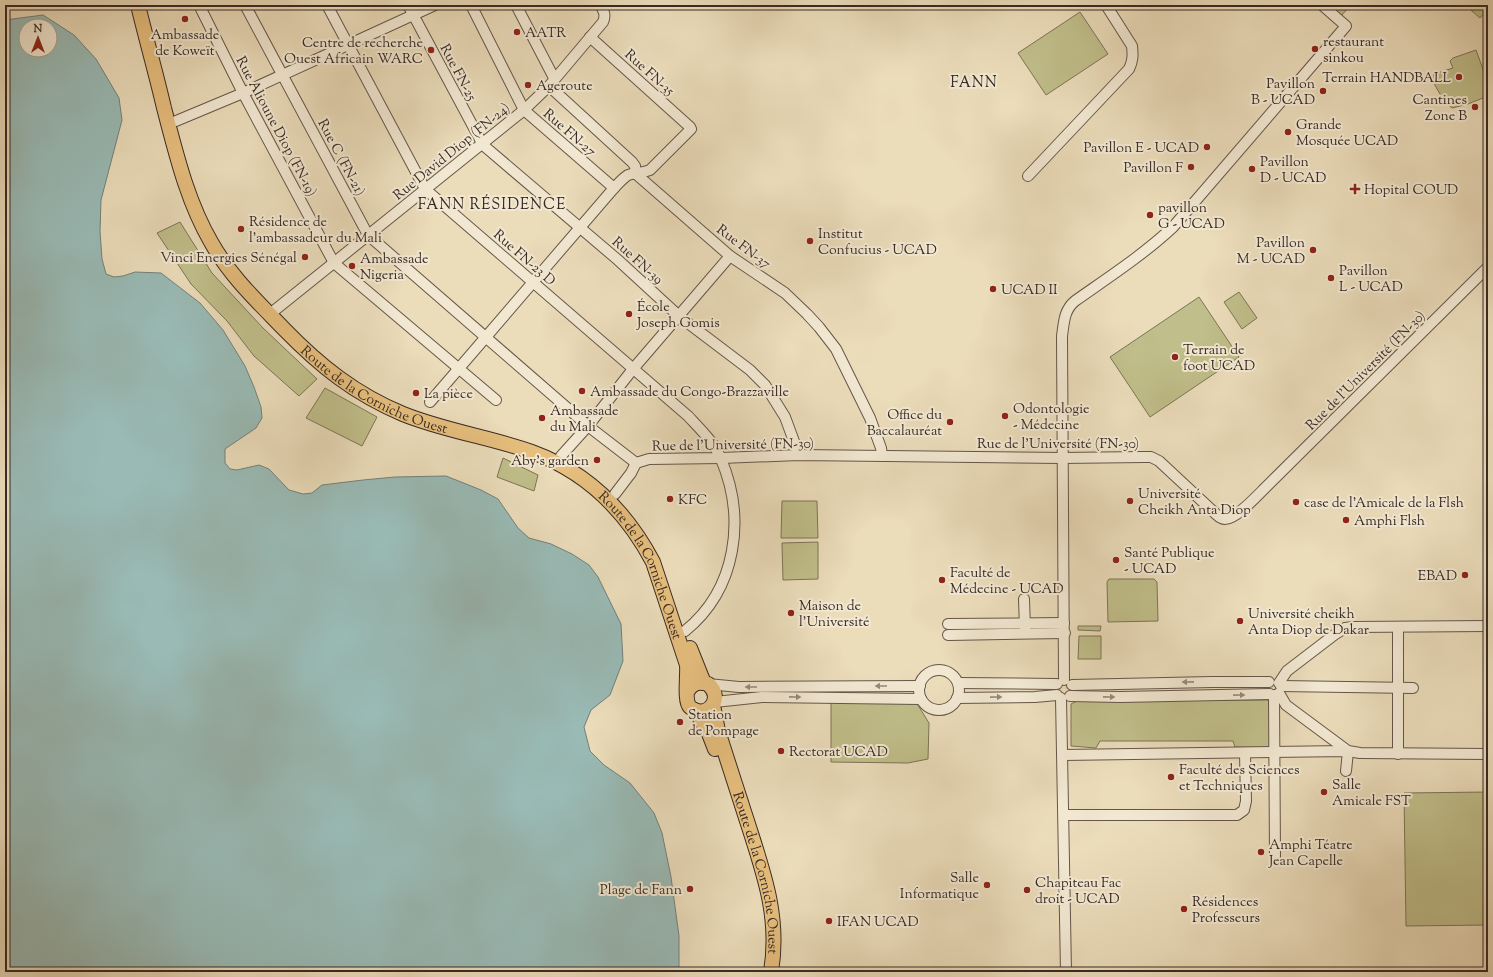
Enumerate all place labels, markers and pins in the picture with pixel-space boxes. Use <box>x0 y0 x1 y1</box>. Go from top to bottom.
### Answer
marker: Ambassade de Koweït <box>180 14 190 24</box>
place label: AATR <box>525 24 566 44</box>
place label: Ambassade de Koweït <box>151 26 219 62</box>
marker: AATR <box>512 27 522 37</box>
place label: restaurant sinkou <box>1323 33 1384 69</box>
place label: Centre de recherche Ouest Africain WARC <box>284 34 423 70</box>
marker: restaurant sinkou <box>1310 44 1320 54</box>
marker: Centre de recherche Ouest Africain WARC <box>426 45 436 55</box>
place label: Terrain HANDBALL <box>1322 69 1452 89</box>
marker: Terrain HANDBALL <box>1454 72 1464 82</box>
place label: Pavillon B - UCAD <box>1251 75 1315 111</box>
place label: Ageroute <box>536 77 593 97</box>
marker: Ageroute <box>523 80 533 90</box>
marker: Pavillon B - UCAD <box>1318 86 1328 96</box>
place label: Cantines Zone B <box>1412 91 1467 127</box>
marker: Cantines Zone B <box>1470 102 1480 112</box>
place label: Grande Mosquée UCAD <box>1296 116 1398 152</box>
marker: Grande Mosquée UCAD <box>1283 127 1293 137</box>
place label: Pavillon E - UCAD <box>1083 139 1199 159</box>
marker: Pavillon E - UCAD <box>1202 142 1212 152</box>
place label: Pavillon D - UCAD <box>1260 153 1326 189</box>
place label: Pavillon F <box>1123 159 1183 179</box>
marker: Pavillon F <box>1186 162 1196 172</box>
marker: Pavillon D - UCAD <box>1247 164 1257 174</box>
place label: Hopital COUD <box>1364 181 1458 201</box>
marker: Hopital COUD <box>1349 183 1361 195</box>
place label: pavillon G - UCAD <box>1158 199 1225 235</box>
marker: pavillon G - UCAD <box>1145 210 1155 220</box>
place label: Résidence de l'ambassadeur du Mali <box>249 213 382 249</box>
marker: Résidence de l'ambassadeur du Mali <box>236 224 246 234</box>
place label: Institut Confucius - UCAD <box>818 225 937 261</box>
place label: Pavillon M - UCAD <box>1237 234 1305 270</box>
marker: Institut Confucius - UCAD <box>805 236 815 246</box>
marker: Pavillon M - UCAD <box>1308 245 1318 255</box>
place label: Vinci Energies Sénégal <box>160 249 297 269</box>
place label: Ambassade Nigeria <box>360 250 428 286</box>
marker: Vinci Energies Sénégal <box>300 252 310 262</box>
marker: Ambassade Nigeria <box>347 261 357 271</box>
place label: Pavillon L - UCAD <box>1339 262 1403 298</box>
marker: Pavillon L - UCAD <box>1326 273 1336 283</box>
place label: UCAD II <box>1001 281 1058 301</box>
marker: UCAD II <box>988 284 998 294</box>
place label: École Joseph Gomis <box>636 298 720 334</box>
marker: École Joseph Gomis <box>624 309 634 319</box>
place label: Terrain de foot UCAD <box>1183 341 1255 377</box>
marker: Terrain de foot UCAD <box>1170 352 1180 362</box>
place label: Ambassade du Congo-Brazzaville <box>590 383 789 403</box>
place label: La pièce <box>424 385 473 405</box>
marker: Ambassade du Congo-Brazzaville <box>577 386 587 396</box>
marker: La pièce <box>411 388 421 398</box>
place label: Odontologie - Médecine <box>1013 400 1090 436</box>
place label: Ambassade du Mali <box>550 402 618 438</box>
place label: Office du Baccalauréat <box>867 406 942 442</box>
marker: Odontologie - Médecine <box>1000 411 1010 421</box>
marker: Ambassade du Mali <box>537 413 547 423</box>
marker: Office du Baccalauréat <box>945 417 955 427</box>
place label: Aby's garden <box>511 452 589 472</box>
marker: Aby's garden <box>592 455 602 465</box>
place label: Université Cheikh Anta Diop <box>1138 485 1251 521</box>
place label: KFC <box>678 491 707 511</box>
marker: KFC <box>665 494 675 504</box>
place label: case de l'Amicale de la Flsh <box>1304 494 1464 514</box>
marker: Université Cheikh Anta Diop <box>1125 496 1135 506</box>
marker: case de l'Amicale de la Flsh <box>1291 497 1301 507</box>
place label: Amphi Flsh <box>1354 512 1425 532</box>
marker: Amphi Flsh <box>1341 515 1351 525</box>
place label: Santé Publique - UCAD <box>1124 544 1215 580</box>
marker: Santé Publique - UCAD <box>1111 555 1121 565</box>
place label: Faculté de Médecine - UCAD <box>950 564 1064 600</box>
place label: EBAD <box>1418 567 1457 587</box>
marker: EBAD <box>1460 570 1470 580</box>
marker: Faculté de Médecine - UCAD <box>937 575 947 585</box>
place label: Maison de l'Université <box>799 597 869 633</box>
place label: Université cheikh Anta Diop de Dakar <box>1248 605 1370 641</box>
marker: Maison de l'Université <box>786 608 796 618</box>
marker: Université cheikh Anta Diop de Dakar <box>1235 616 1245 626</box>
place label: Station de Pompage <box>688 706 759 742</box>
marker: Station de Pompage <box>675 717 685 727</box>
place label: Rectorat UCAD <box>789 743 888 763</box>
marker: Rectorat UCAD <box>776 746 786 756</box>
place label: Faculté des Sciences et Techniques <box>1179 761 1300 797</box>
marker: Faculté des Sciences et Techniques <box>1166 772 1176 782</box>
place label: Salle Amicale FST <box>1332 776 1411 812</box>
marker: Salle Amicale FST <box>1319 787 1329 797</box>
place label: Amphi Téatre Jean Capelle <box>1268 836 1353 872</box>
marker: Amphi Téatre Jean Capelle <box>1256 847 1266 857</box>
place label: Salle Informatique <box>900 869 979 905</box>
place label: Chapiteau Fac droit - UCAD <box>1035 874 1121 910</box>
marker: Salle Informatique <box>982 880 992 890</box>
place label: Plage de Fann <box>600 881 682 901</box>
marker: Plage de Fann <box>685 884 695 894</box>
marker: Chapiteau Fac droit - UCAD <box>1022 885 1032 895</box>
place label: Résidences Professeurs <box>1192 893 1260 929</box>
marker: Résidences Professeurs <box>1179 904 1189 914</box>
place label: IFAN UCAD <box>837 913 919 933</box>
marker: IFAN UCAD <box>824 916 834 926</box>

